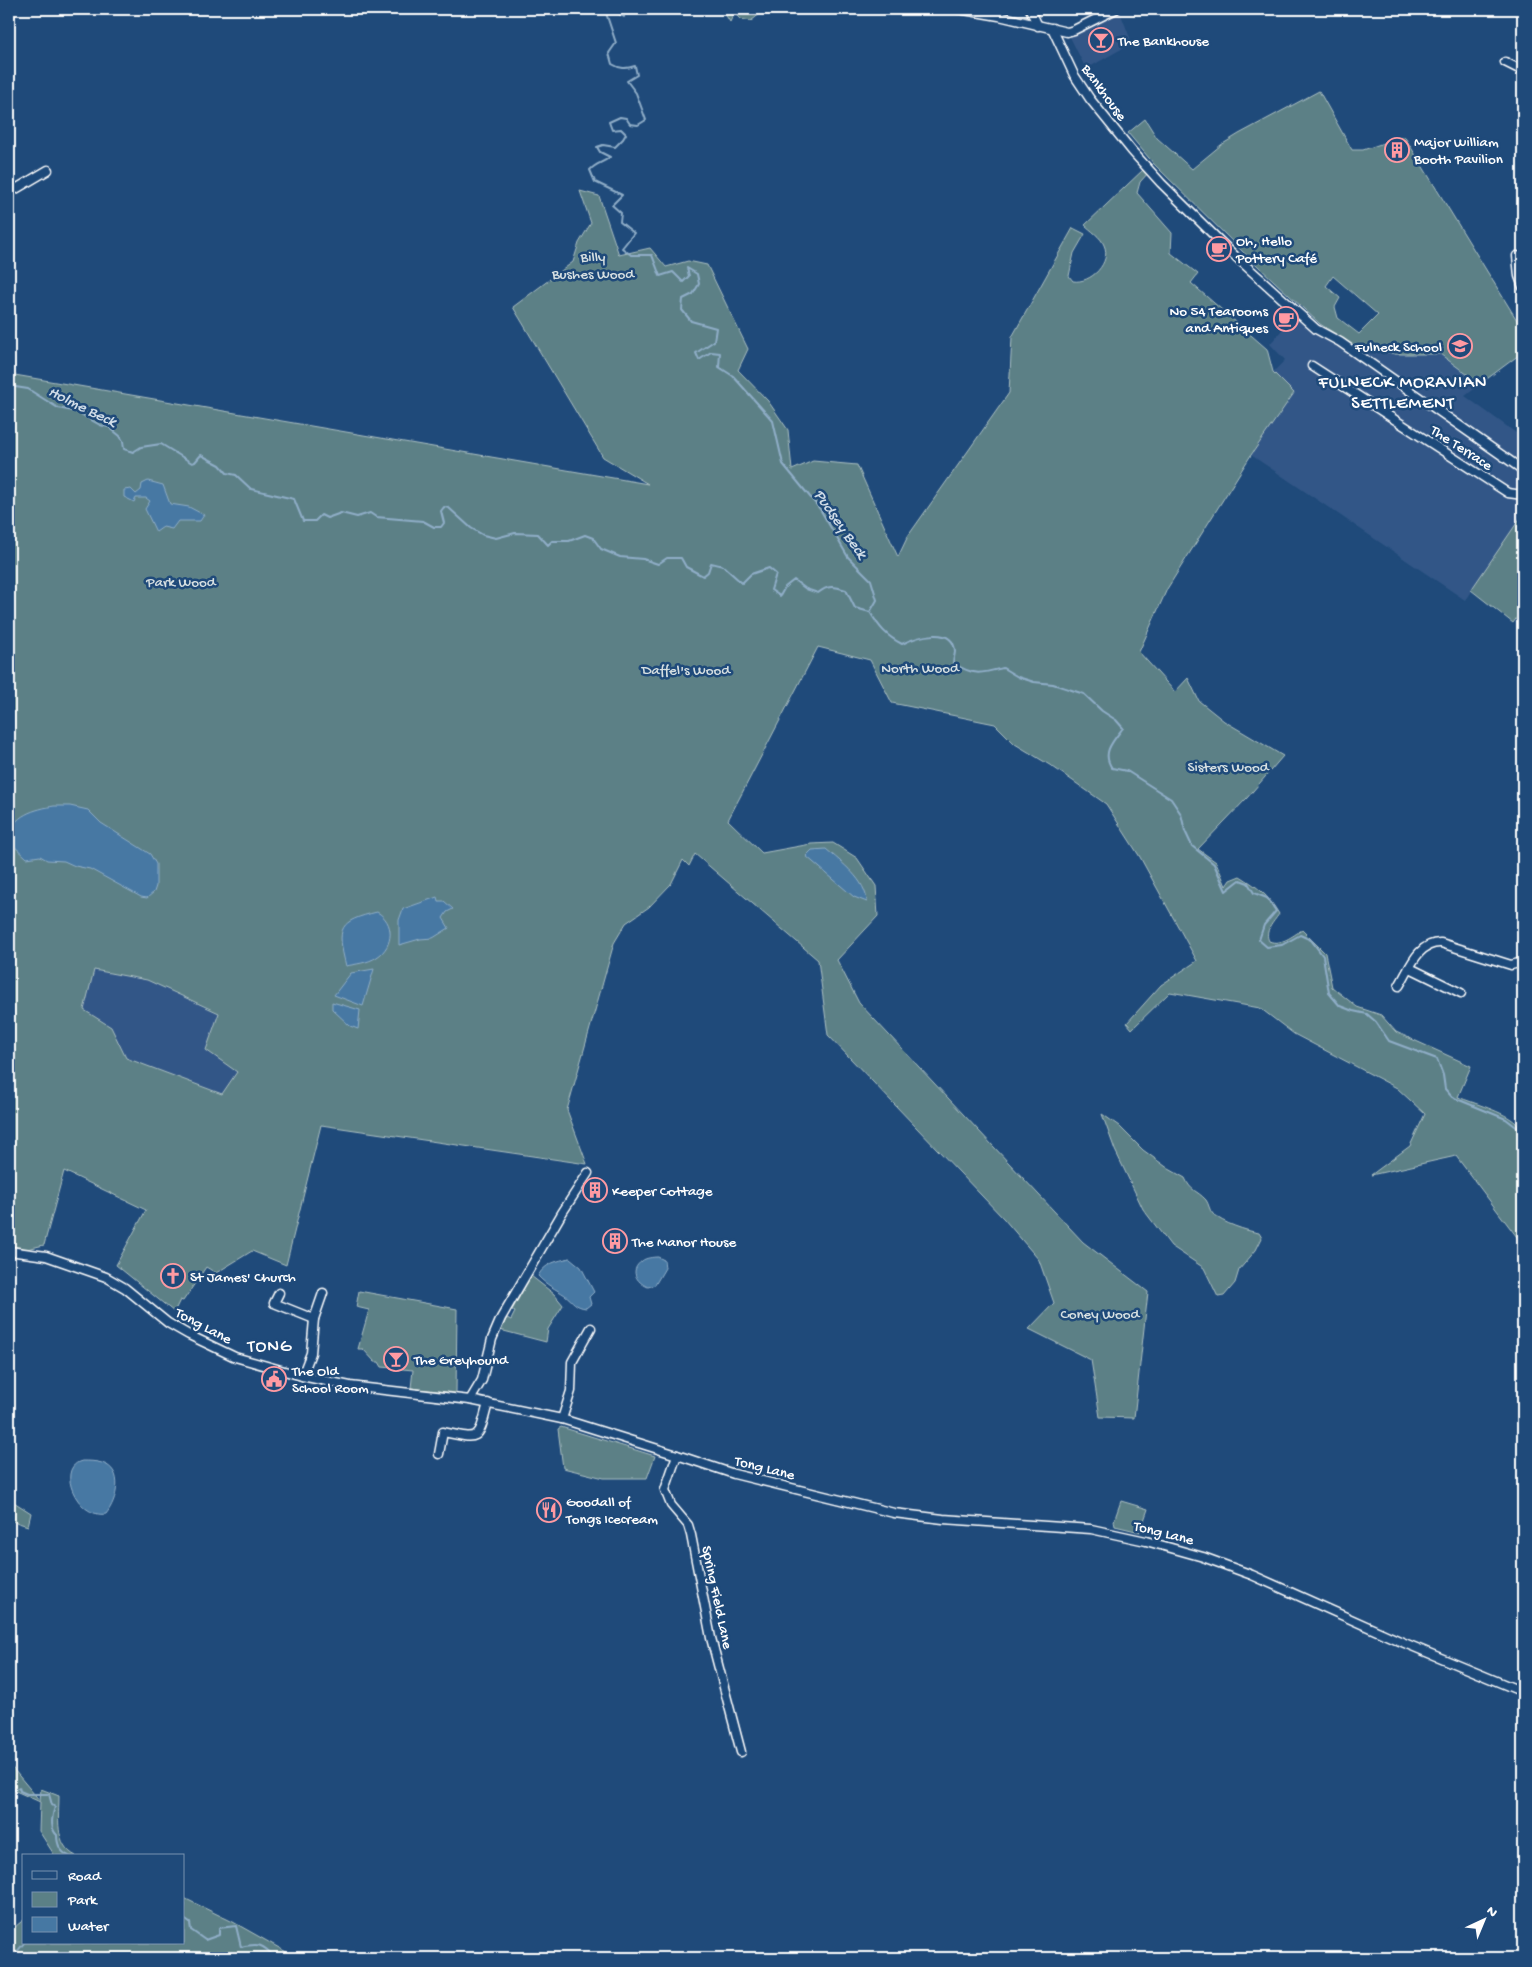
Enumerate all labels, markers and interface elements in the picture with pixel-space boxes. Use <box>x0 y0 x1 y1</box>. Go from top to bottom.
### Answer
bar icon: The Bankhouse <box>1088 27 1114 53</box>
place label: The Bankhouse <box>1117 33 1209 51</box>
street label: Bankhouse <box>1076 60 1130 125</box>
place label: Major William Booth Pavilion <box>1413 134 1503 169</box>
building icon: Major William Booth Pavilion <box>1384 137 1410 163</box>
place label: Oh, Hello Pottery Café <box>1235 233 1317 268</box>
cafe icon: Oh, Hello Pottery Café <box>1206 236 1232 262</box>
park label: Billy Bushes Wood <box>551 249 635 284</box>
place label: No 54 Tearooms and Antiques <box>1169 303 1268 338</box>
cafe icon: No 54 Tearooms and Antiques <box>1273 306 1299 332</box>
school or university icon: Fulneck School <box>1447 333 1473 359</box>
place label: Fulneck School <box>1354 339 1442 357</box>
district label: FULNECK MORAVIAN SETTLEMENT <box>1317 373 1488 415</box>
water label: Holme Beck <box>44 384 120 434</box>
street label: The Terrace <box>1426 421 1496 476</box>
water label: Pudsey Beck <box>808 487 871 565</box>
park label: Park Wood <box>145 574 217 592</box>
park label: North Wood <box>881 660 960 678</box>
park label: Daffel's Wood <box>641 662 731 680</box>
park label: Sisters Wood <box>1187 759 1270 777</box>
building icon: Keeper Cottage <box>582 1177 608 1203</box>
place label: Keeper Cottage <box>612 1183 713 1201</box>
building icon: The Manor House <box>602 1228 628 1254</box>
place label: The Manor House <box>631 1234 737 1252</box>
church icon: St James' Church <box>160 1263 186 1289</box>
place label: St James' Church <box>190 1269 296 1287</box>
street label: Tong Lane <box>171 1304 235 1349</box>
park label: Coney Wood <box>1061 1306 1141 1324</box>
district label: TONG <box>247 1337 292 1358</box>
bar icon: The Greyhound <box>383 1346 409 1372</box>
place label: The Greyhound <box>413 1352 509 1370</box>
place label: The Old School Room <box>291 1363 369 1398</box>
public building icon: The Old School Room <box>261 1366 287 1392</box>
street label: Tong Lane <box>732 1453 797 1485</box>
place label: Goodall of Tongs Icecream <box>565 1494 658 1529</box>
restaurant icon: Goodall of Tongs Icecream <box>536 1497 562 1523</box>
street label: Tong Lane <box>1131 1518 1196 1550</box>
street label: Spring Field Lane <box>696 1544 736 1651</box>
legend <box>22 1854 185 1944</box>
text: Road <box>68 1868 102 1886</box>
text: Park <box>67 1892 98 1910</box>
north arrow <box>1460 1894 1510 1944</box>
text: N <box>1482 1903 1500 1922</box>
text: Water <box>68 1918 110 1936</box>

